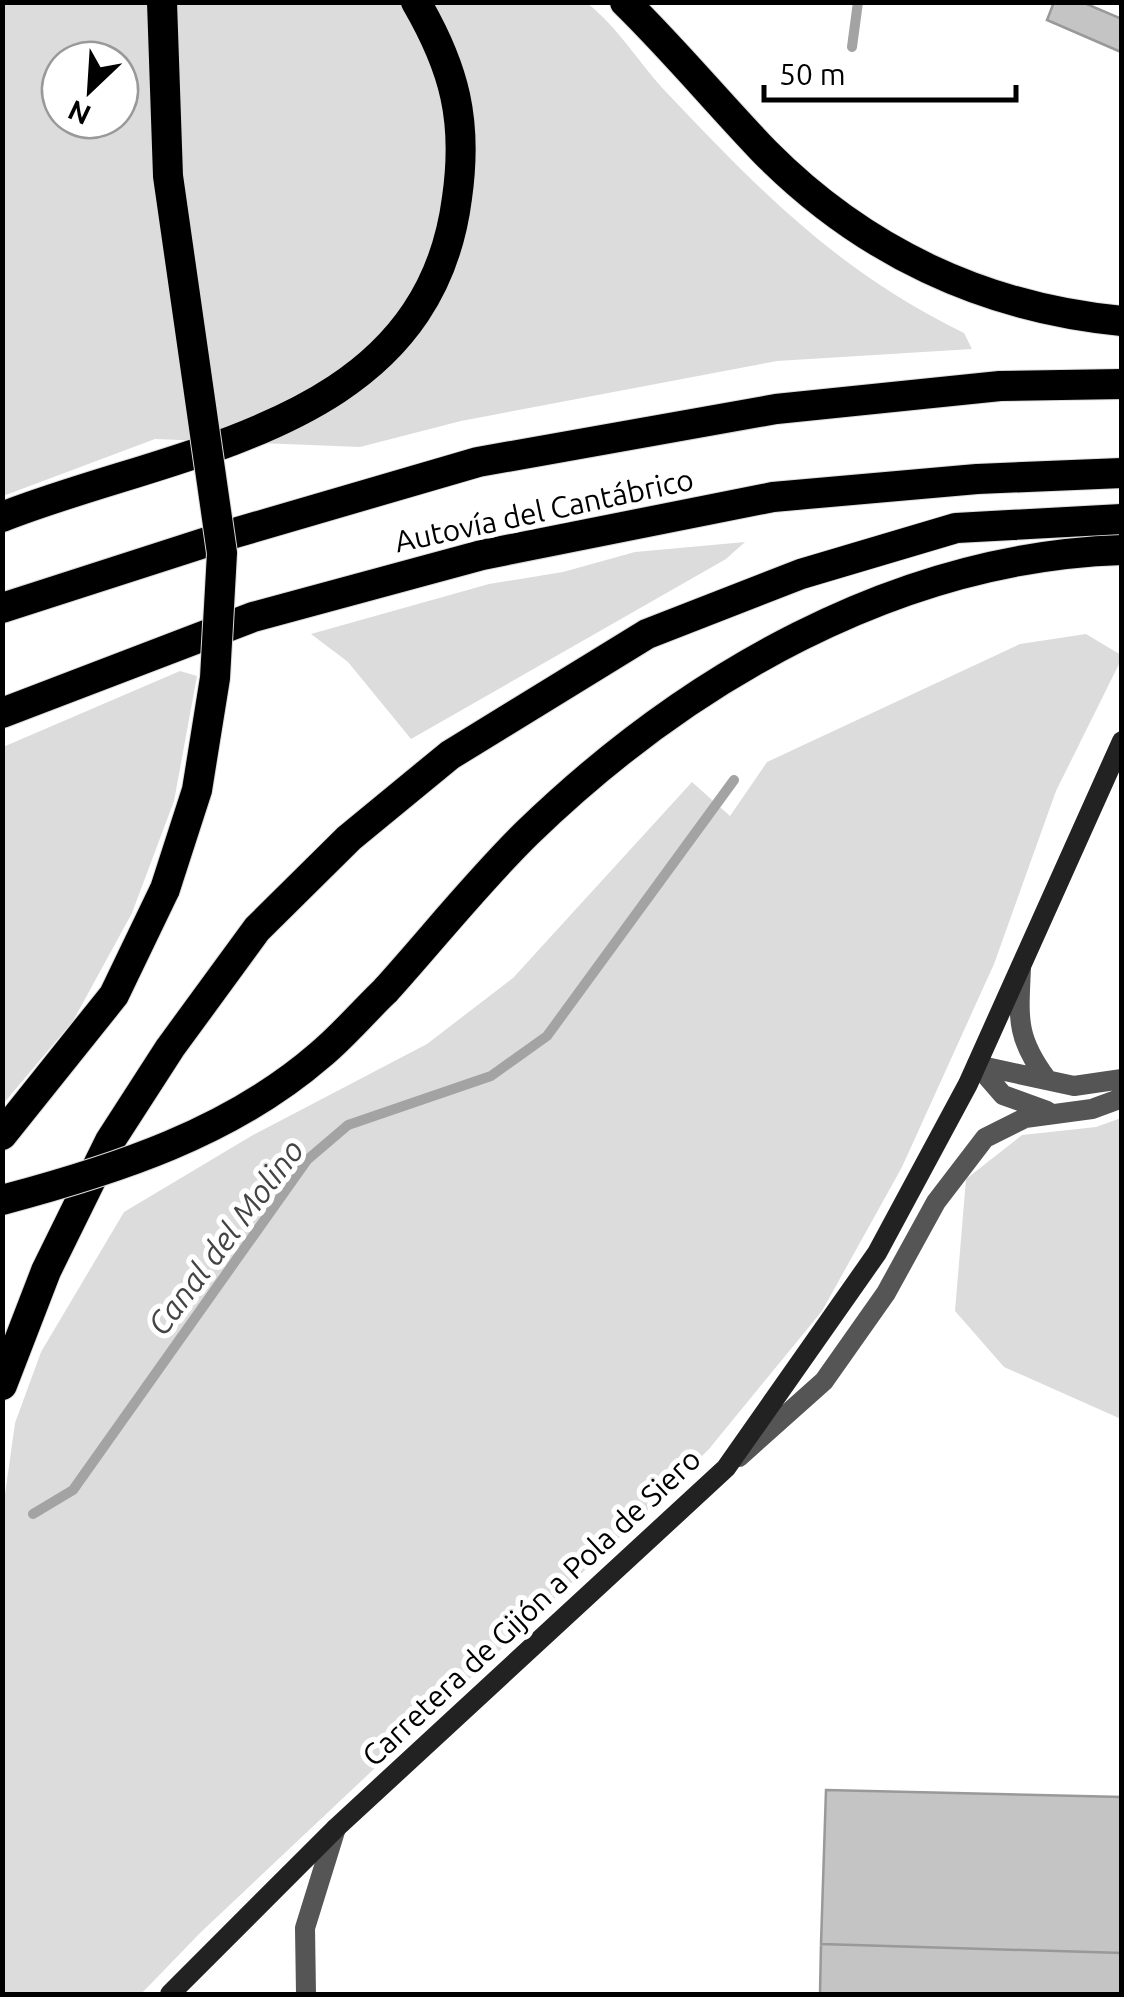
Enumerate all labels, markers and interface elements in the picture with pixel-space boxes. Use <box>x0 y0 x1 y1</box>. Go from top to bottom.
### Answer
north arrow <box>40 40 140 140</box>
scale bar <box>764 40 1016 102</box>
text: 50 m <box>779 57 846 91</box>
text: N <box>63 95 95 132</box>
street label: Autovía del Cantábrico <box>391 462 697 558</box>
water label: Canal del Molino <box>140 1132 310 1342</box>
street label: Carretera de Gijón a Pola de Siero <box>355 1441 707 1773</box>

